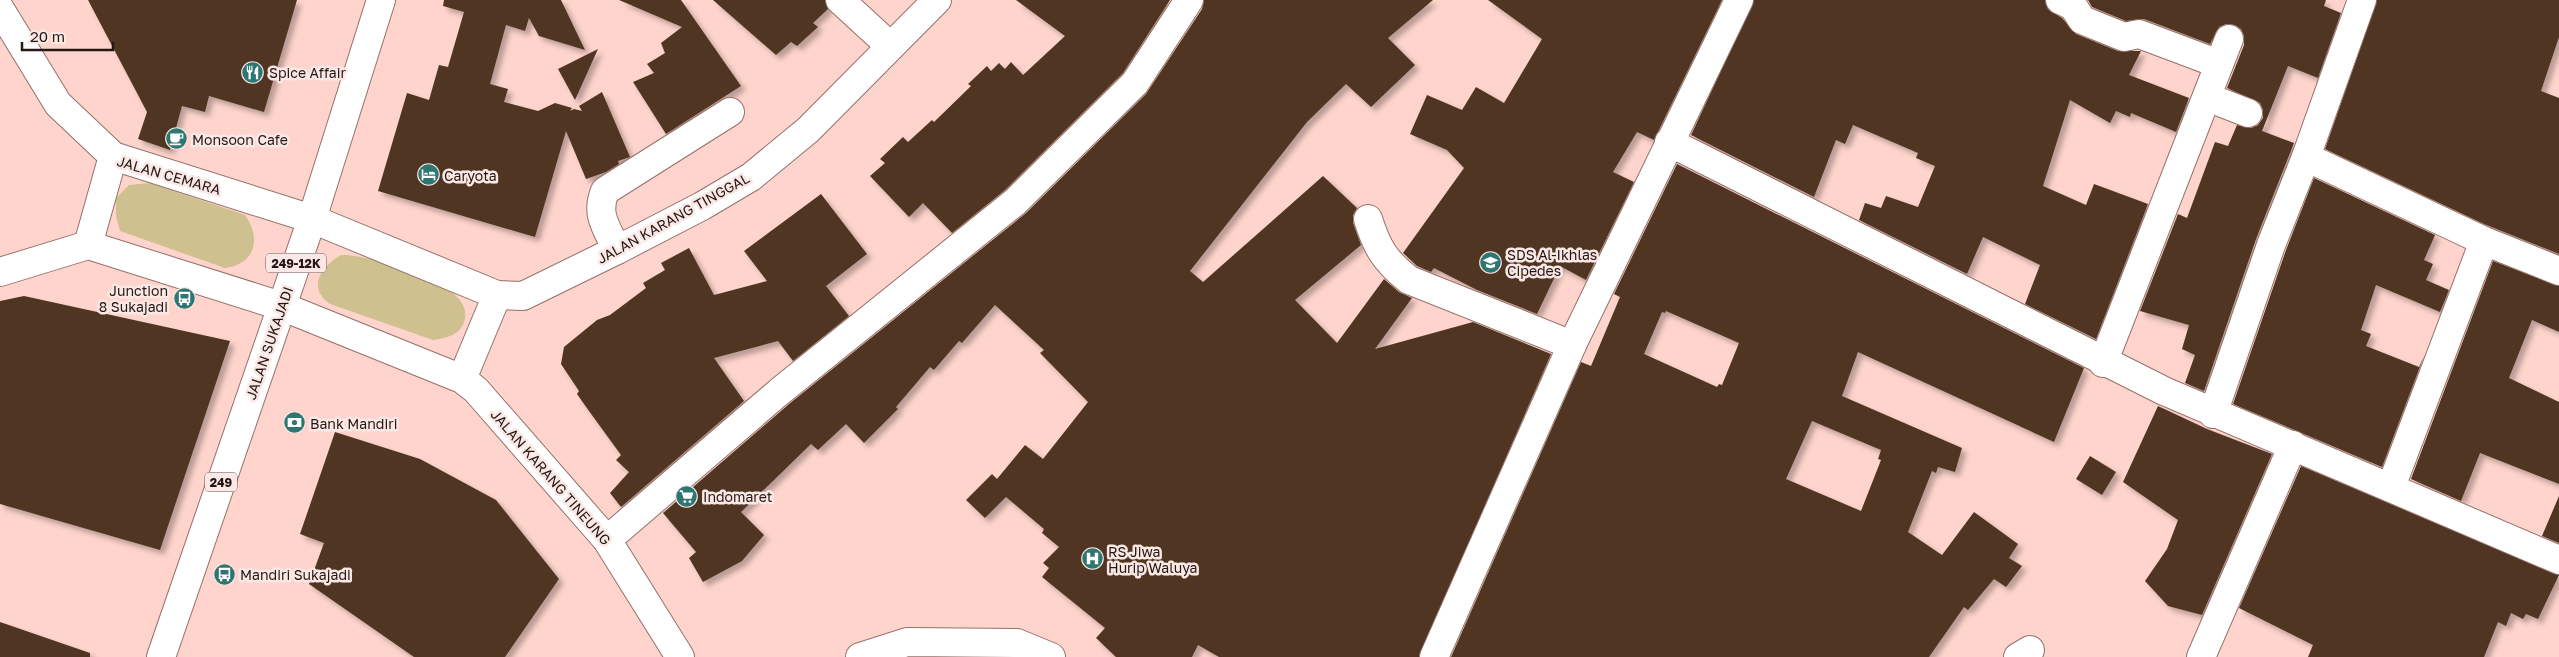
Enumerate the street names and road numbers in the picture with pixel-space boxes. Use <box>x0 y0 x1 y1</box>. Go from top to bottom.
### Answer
street label: JALAN CEMARA <box>115 152 223 198</box>
street label: JALAN KARANG TINGGAL <box>594 169 752 267</box>
road number: 249-12K <box>266 254 326 272</box>
street label: JALAN SUKAJADI <box>242 284 296 402</box>
street label: JALAN KARANG TINEUNG <box>488 406 615 548</box>
road number: 249 <box>205 472 237 492</box>

